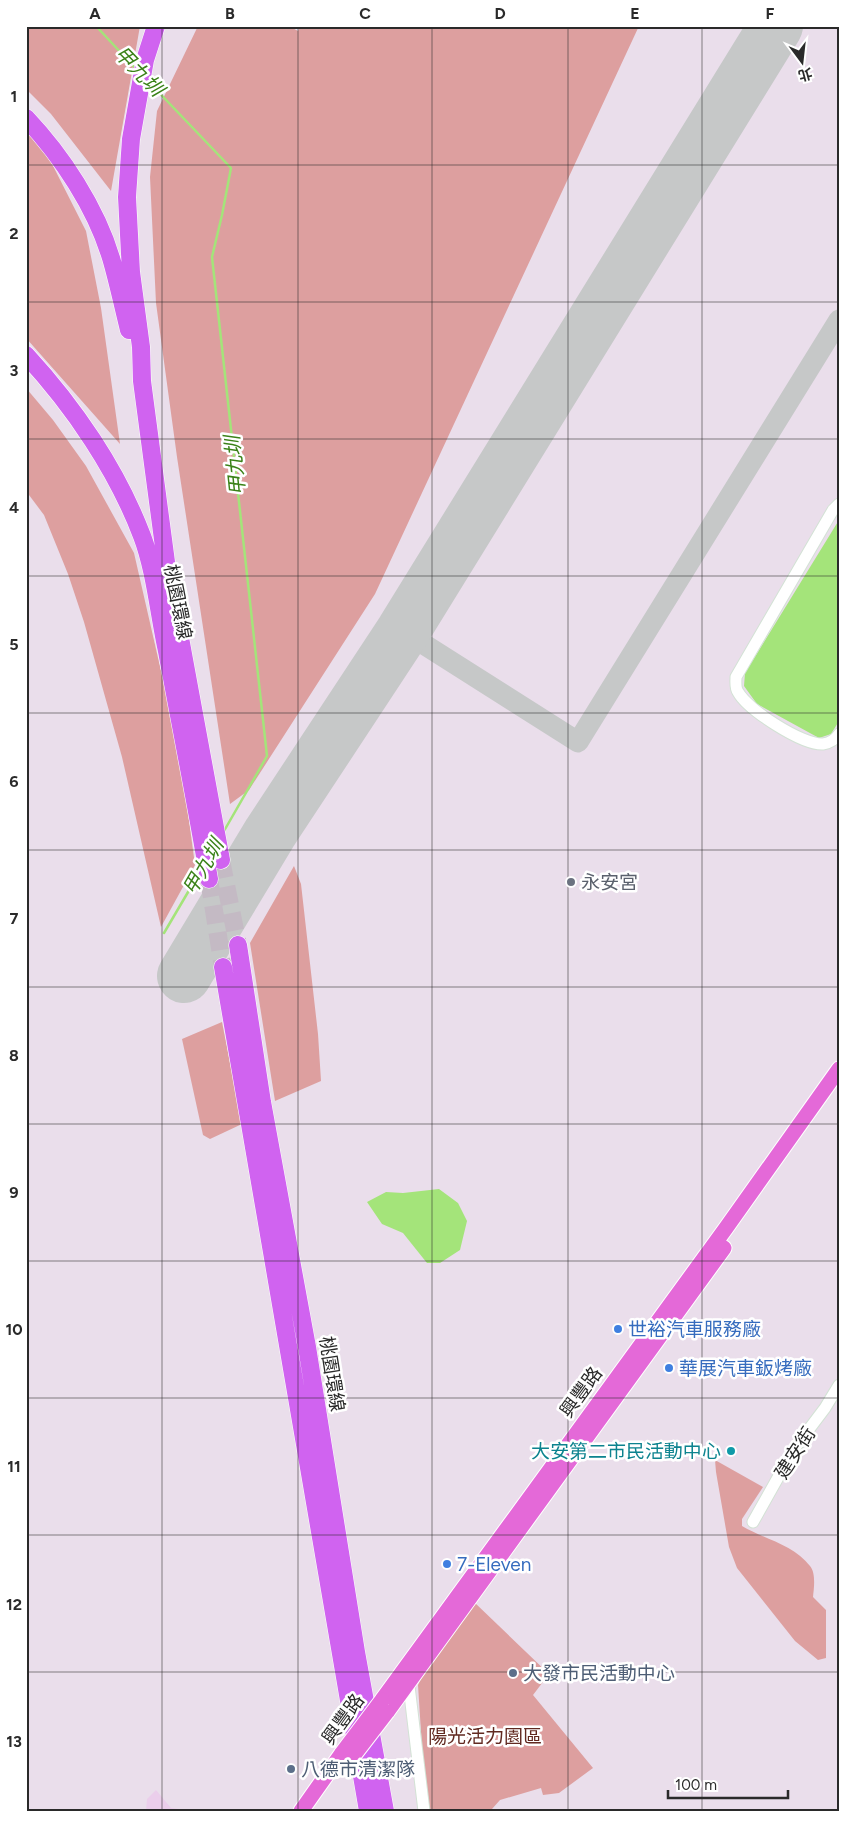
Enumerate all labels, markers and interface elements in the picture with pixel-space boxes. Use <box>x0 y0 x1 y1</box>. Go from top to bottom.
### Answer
text: A <box>89 4 101 23</box>
text: B <box>225 4 235 23</box>
text: C <box>359 4 371 23</box>
text: D <box>494 4 506 23</box>
text: E <box>630 4 640 23</box>
text: F <box>766 4 775 23</box>
north arrow <box>778 38 828 88</box>
water label: 甲九圳 <box>110 41 171 103</box>
text: 北 <box>796 64 814 84</box>
text: 1 <box>11 87 17 106</box>
text: 2 <box>9 224 19 243</box>
text: 3 <box>10 361 19 380</box>
water label: 甲九圳 <box>220 432 250 497</box>
text: 4 <box>9 498 19 517</box>
street label: 桃園環線 <box>159 562 197 642</box>
text: 5 <box>9 635 19 654</box>
text: 6 <box>9 772 19 791</box>
water label: 甲九圳 <box>178 832 230 899</box>
place label: 永安宮 <box>581 871 638 894</box>
marker: 永安宮 <box>565 876 577 888</box>
text: 7 <box>10 909 19 928</box>
text: 8 <box>9 1046 19 1065</box>
text: 9 <box>9 1183 19 1202</box>
place label: 世裕汽車服務廠 <box>628 1318 761 1341</box>
text: 10 <box>5 1320 23 1339</box>
marker: 世裕汽車服務廠 <box>612 1323 624 1335</box>
street label: 桃園環線 <box>315 1335 349 1413</box>
place label: 華展汽車鈑烤廠 <box>679 1357 812 1380</box>
street label: 興豐路 <box>555 1362 607 1422</box>
marker: 華展汽車鈑烤廠 <box>663 1362 675 1374</box>
street label: 建安街 <box>770 1423 820 1483</box>
place label: 大安第二市民活動中心 <box>531 1440 721 1463</box>
marker: 大安第二市民活動中心 <box>725 1445 737 1457</box>
text: 11 <box>7 1457 21 1476</box>
place label: 7-Eleven <box>457 1553 531 1576</box>
marker: 7-Eleven <box>441 1558 453 1570</box>
text: 12 <box>6 1595 22 1614</box>
place label: 大發市民活動中心 <box>523 1662 675 1685</box>
marker: 大發市民活動中心 <box>507 1667 519 1679</box>
street label: 興豐路 <box>317 1689 369 1749</box>
park label: 陽光活力園區 <box>428 1725 542 1748</box>
text: 13 <box>6 1732 22 1751</box>
place label: 八德市清潔隊 <box>301 1758 415 1781</box>
marker: 八德市清潔隊 <box>285 1763 297 1775</box>
scale bar <box>668 1767 788 1799</box>
text: 100 m <box>675 1776 717 1794</box>

